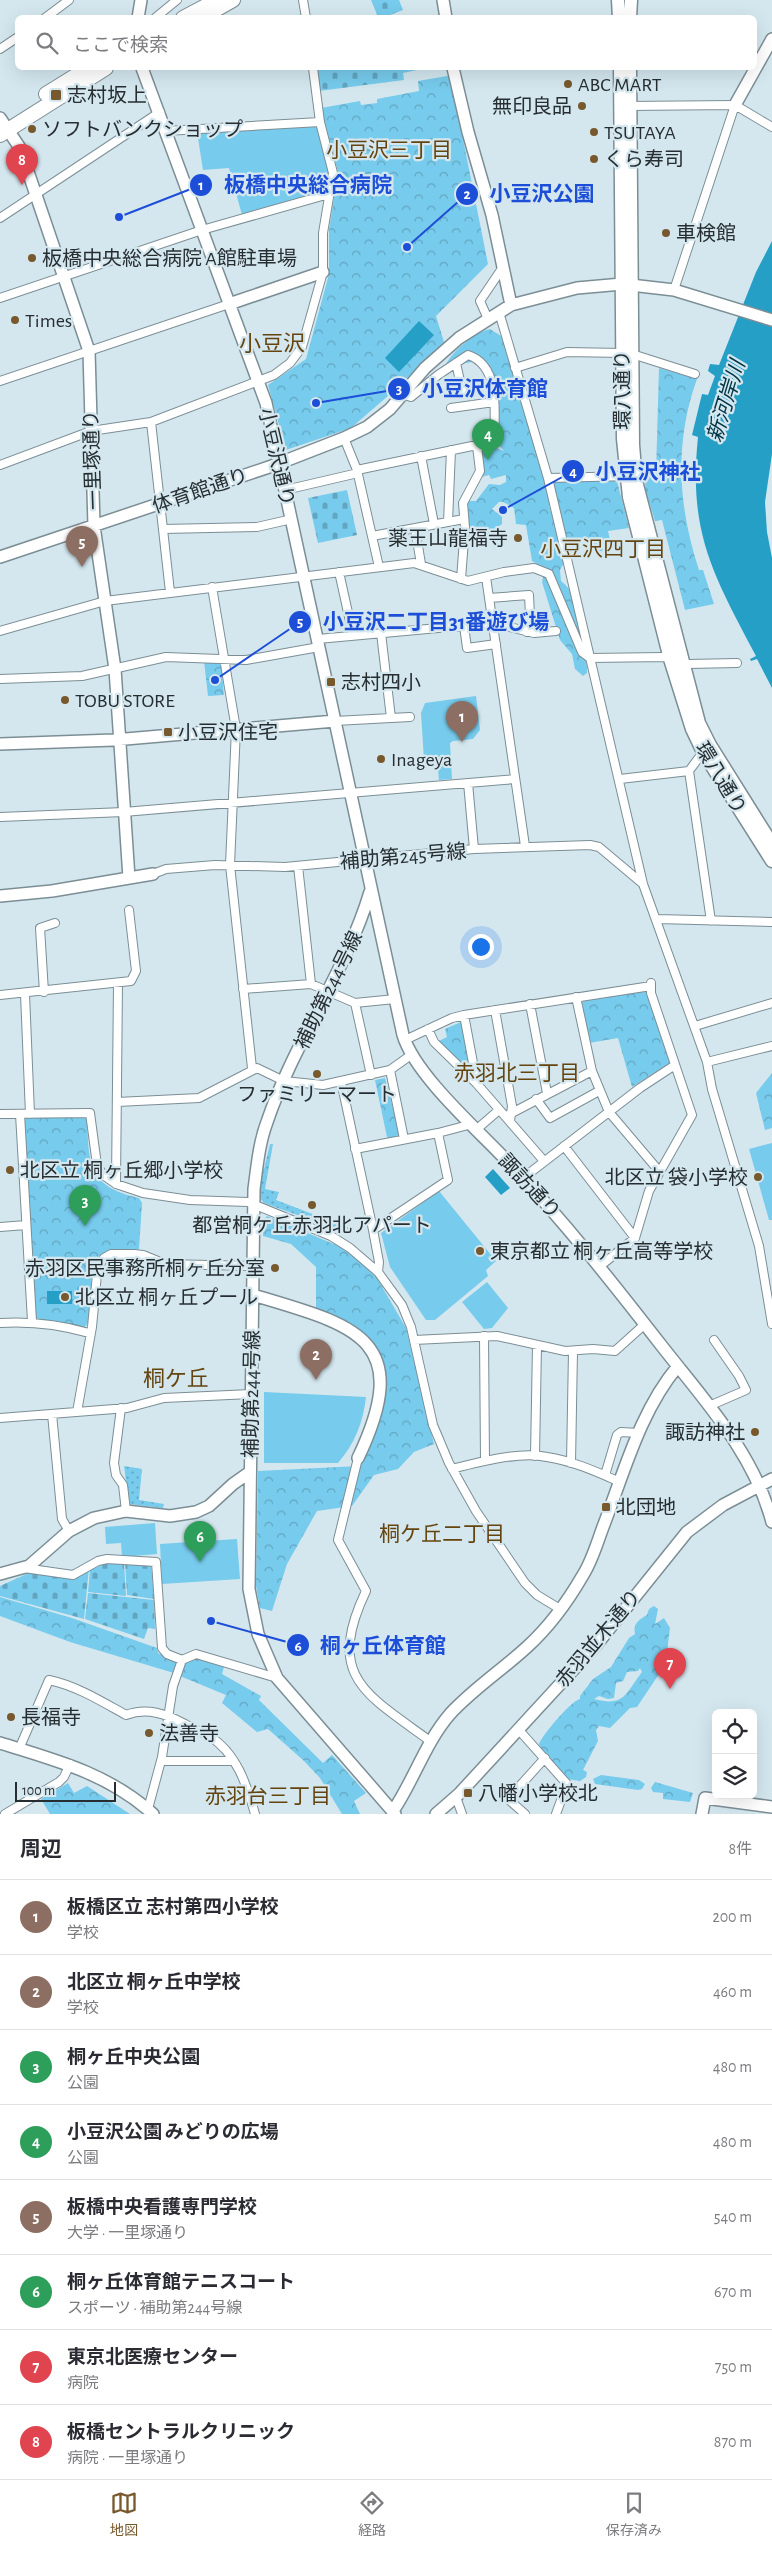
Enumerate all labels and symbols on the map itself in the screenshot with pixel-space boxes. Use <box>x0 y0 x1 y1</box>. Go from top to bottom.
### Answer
place label: ABC MART <box>578 75 662 95</box>
marker: ABC MART <box>562 78 574 90</box>
place label: 志村坂上 <box>67 85 147 106</box>
marker: 志村坂上 <box>49 88 63 102</box>
place label: 無印良品 <box>492 96 572 117</box>
marker: 無印良品 <box>576 100 588 112</box>
place label: ソフトバンクショップ <box>42 119 243 140</box>
marker: ソフトバンクショップ <box>26 123 38 135</box>
place label: TSUTAYA <box>604 123 676 143</box>
marker: TSUTAYA <box>588 126 600 138</box>
district label: 小豆沢三丁目 <box>326 139 452 161</box>
pin: 8 <box>6 144 38 185</box>
place label: くら寿司 <box>604 149 684 170</box>
marker: くら寿司 <box>588 153 600 165</box>
callout: 板橋中央総合病院 <box>189 167 402 203</box>
text: 板橋中央総合病院 <box>224 174 392 196</box>
callout: 小豆沢公園 <box>455 176 605 212</box>
text: 1 <box>198 178 204 193</box>
text: 小豆沢公園 <box>490 183 595 205</box>
text: 2 <box>463 187 471 202</box>
place label: 車検館 <box>676 223 736 244</box>
marker: 車検館 <box>660 227 672 239</box>
place label: 板橋中央総合病院 A館駐車場 <box>42 247 297 269</box>
marker: 板橋中央総合病院 A館駐車場 <box>26 252 38 264</box>
place label: Times <box>25 311 72 331</box>
marker: Times <box>9 314 21 326</box>
district label: 小豆沢 <box>239 332 305 355</box>
street label: 環八通り <box>612 350 633 430</box>
water label: 新河岸川 <box>703 356 749 444</box>
callout: 小豆沢体育館 <box>387 371 558 407</box>
text: 小豆沢体育館 <box>422 378 548 400</box>
text: 3 <box>396 382 402 397</box>
street label: 小豆沢通り <box>255 406 298 508</box>
street label: 一里塚通り <box>80 410 105 510</box>
pin: 4 <box>472 419 504 460</box>
callout: 小豆沢神社 <box>560 453 710 489</box>
text: 小豆沢神社 <box>596 460 701 483</box>
street label: 体育館通り <box>149 464 251 517</box>
text: 4 <box>569 465 577 480</box>
pin: 5 <box>66 526 98 567</box>
place label: 薬王山龍福寺 <box>388 528 508 549</box>
marker: 薬王山龍福寺 <box>512 532 524 544</box>
district label: 小豆沢四丁目 <box>540 538 666 560</box>
callout: 小豆沢二丁目31番遊び場 <box>288 604 560 640</box>
text: 小豆沢二丁目31番遊び場 <box>323 610 549 633</box>
text: 5 <box>297 615 303 630</box>
place label: 志村四小 <box>341 672 421 693</box>
marker: 志村四小 <box>325 676 337 688</box>
place label: TOBU STORE <box>75 691 175 711</box>
marker: TOBU STORE <box>59 694 71 706</box>
pin: 1 <box>446 701 478 742</box>
place label: 小豆沢住宅 <box>178 721 278 743</box>
marker: 小豆沢住宅 <box>162 726 174 738</box>
street label: 環八通り <box>691 739 750 818</box>
place label: Inageya <box>391 750 452 770</box>
marker: Inageya <box>375 753 387 765</box>
street label: 補助第245号線 <box>339 840 467 872</box>
street label: 補助第244号線 <box>290 928 366 1052</box>
your location <box>468 934 494 960</box>
district label: 赤羽北三丁目 <box>454 1062 580 1084</box>
marker: ファミリーマート <box>311 1068 323 1080</box>
place label: ファミリーマート <box>237 1085 397 1105</box>
street label: 諏訪通り <box>495 1150 565 1223</box>
place label: 北区立 桐ヶ丘郷小学校 <box>20 1160 223 1181</box>
marker: 北区立 桐ヶ丘郷小学校 <box>4 1164 16 1176</box>
place label: 北区立 袋小学校 <box>605 1167 748 1188</box>
marker: 北区立 袋小学校 <box>752 1171 764 1183</box>
pin: 3 <box>69 1185 101 1226</box>
marker: 都営桐ケ丘赤羽北アパート <box>306 1199 318 1211</box>
place label: 都営桐ケ丘赤羽北アパート <box>192 1215 432 1236</box>
place label: 東京都立 桐ヶ丘高等学校 <box>490 1240 713 1262</box>
marker: 東京都立 桐ヶ丘高等学校 <box>474 1245 486 1257</box>
place label: 赤羽区民事務所桐ヶ丘分室 <box>25 1257 265 1279</box>
marker: 赤羽区民事務所桐ヶ丘分室 <box>269 1262 281 1274</box>
place label: 北区立 桐ヶ丘プール <box>75 1287 258 1308</box>
marker: 北区立 桐ヶ丘プール <box>59 1291 71 1303</box>
street label: 補助第244号線 <box>239 1330 263 1458</box>
pin: 2 <box>300 1339 332 1380</box>
district label: 桐ケ丘 <box>143 1367 209 1390</box>
place label: 諏訪神社 <box>665 1422 745 1443</box>
marker: 諏訪神社 <box>749 1426 761 1438</box>
place label: 北団地 <box>616 1497 676 1518</box>
marker: 北団地 <box>600 1501 612 1513</box>
pin: 6 <box>184 1521 216 1562</box>
district label: 桐ケ丘二丁目 <box>379 1523 505 1545</box>
street label: 赤羽並木通り <box>552 1586 645 1691</box>
callout: 桐ヶ丘体育館 <box>285 1627 456 1663</box>
text: 桐ヶ丘体育館 <box>320 1635 446 1657</box>
text: 6 <box>294 1639 302 1654</box>
pin: 7 <box>654 1648 686 1689</box>
place label: 長福寺 <box>21 1707 81 1728</box>
marker: 長福寺 <box>5 1711 17 1723</box>
place label: 法善寺 <box>159 1723 219 1744</box>
marker: 法善寺 <box>143 1727 155 1739</box>
scale bar <box>15 1779 116 1802</box>
place label: 八幡小学校北 <box>478 1783 598 1804</box>
district label: 赤羽台三丁目 <box>205 1785 331 1807</box>
marker: 八幡小学校北 <box>462 1787 474 1799</box>

